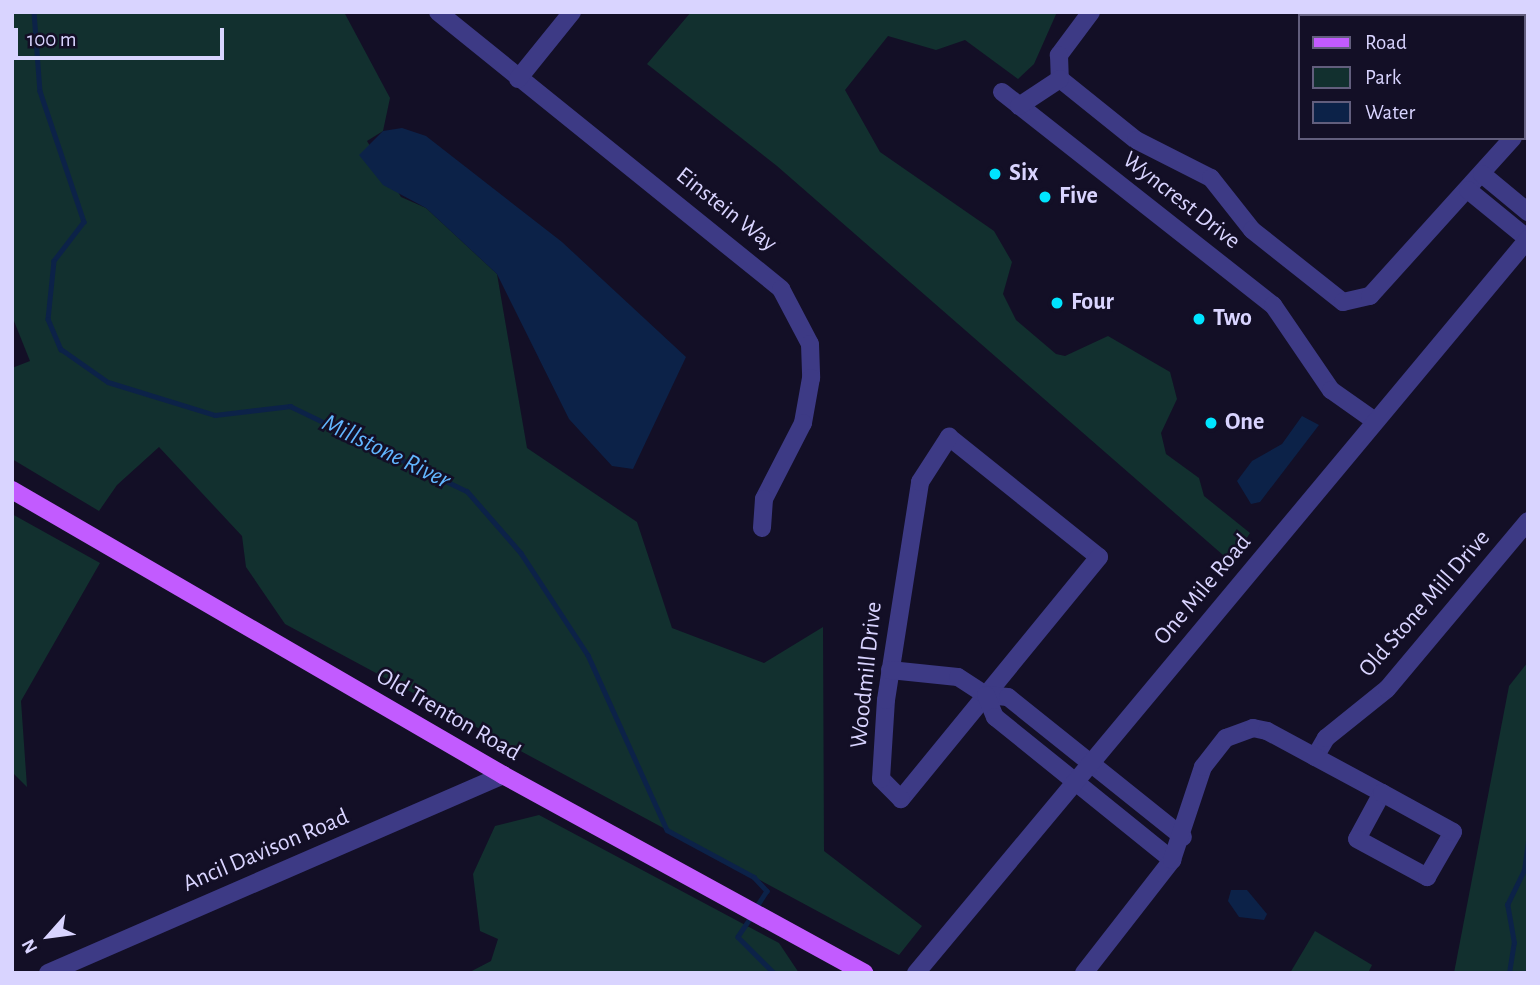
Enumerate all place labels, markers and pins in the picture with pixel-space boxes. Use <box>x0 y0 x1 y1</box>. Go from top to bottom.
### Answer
place label: Six <box>1009 160 1038 188</box>
marker: Six <box>987 166 1003 182</box>
place label: Five <box>1059 183 1098 211</box>
marker: Five <box>1037 189 1053 205</box>
place label: Four <box>1071 289 1114 317</box>
marker: Four <box>1049 295 1065 311</box>
place label: Two <box>1213 305 1252 333</box>
marker: Two <box>1191 311 1207 327</box>
place label: One <box>1225 409 1264 437</box>
marker: One <box>1203 415 1219 431</box>

